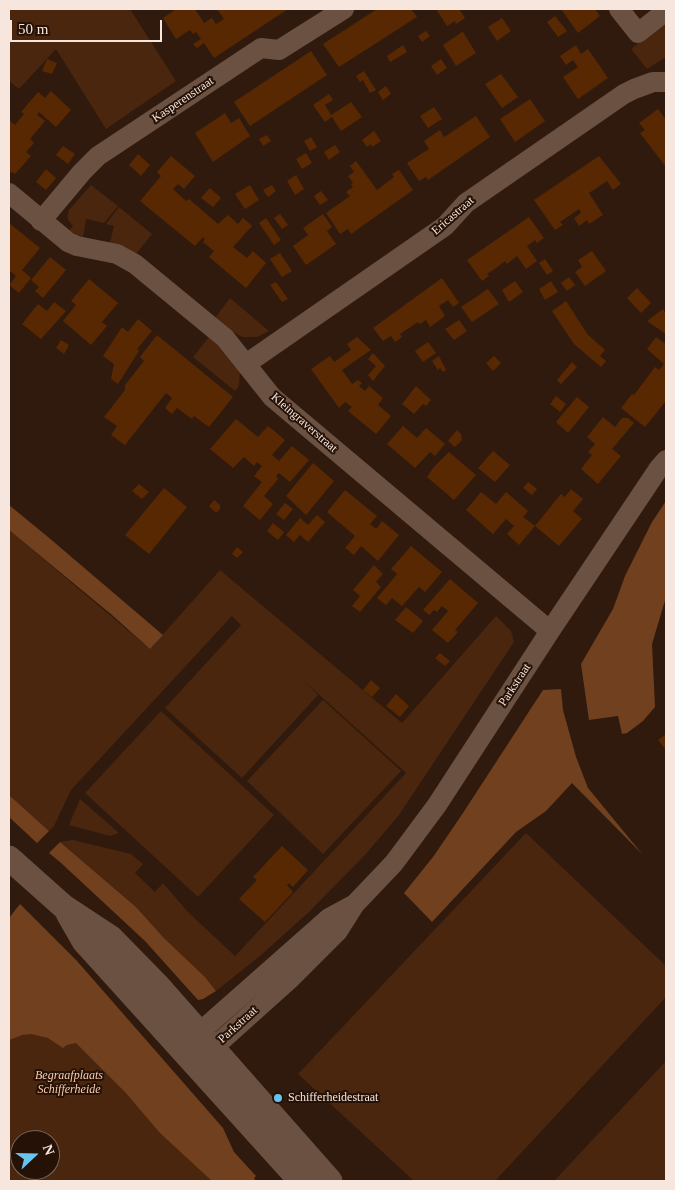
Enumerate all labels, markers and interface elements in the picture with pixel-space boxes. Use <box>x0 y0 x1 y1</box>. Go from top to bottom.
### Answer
scale bar <box>12 10 165 42</box>
text: 50 m <box>18 21 48 37</box>
street label: Kasperenstraat <box>149 74 217 126</box>
street label: Ericastraat <box>429 194 477 238</box>
street label: Kleingraverstraat <box>268 390 340 456</box>
street label: Parkstraat <box>496 661 534 709</box>
street label: Parkstraat <box>215 1004 261 1046</box>
park label: Begraafplaats Schifferheide <box>35 1069 103 1097</box>
place label: Schifferheidestraat <box>288 1091 378 1105</box>
marker: Schifferheidestraat <box>272 1092 284 1104</box>
north arrow <box>10 1130 60 1180</box>
text: N <box>40 1142 57 1157</box>

